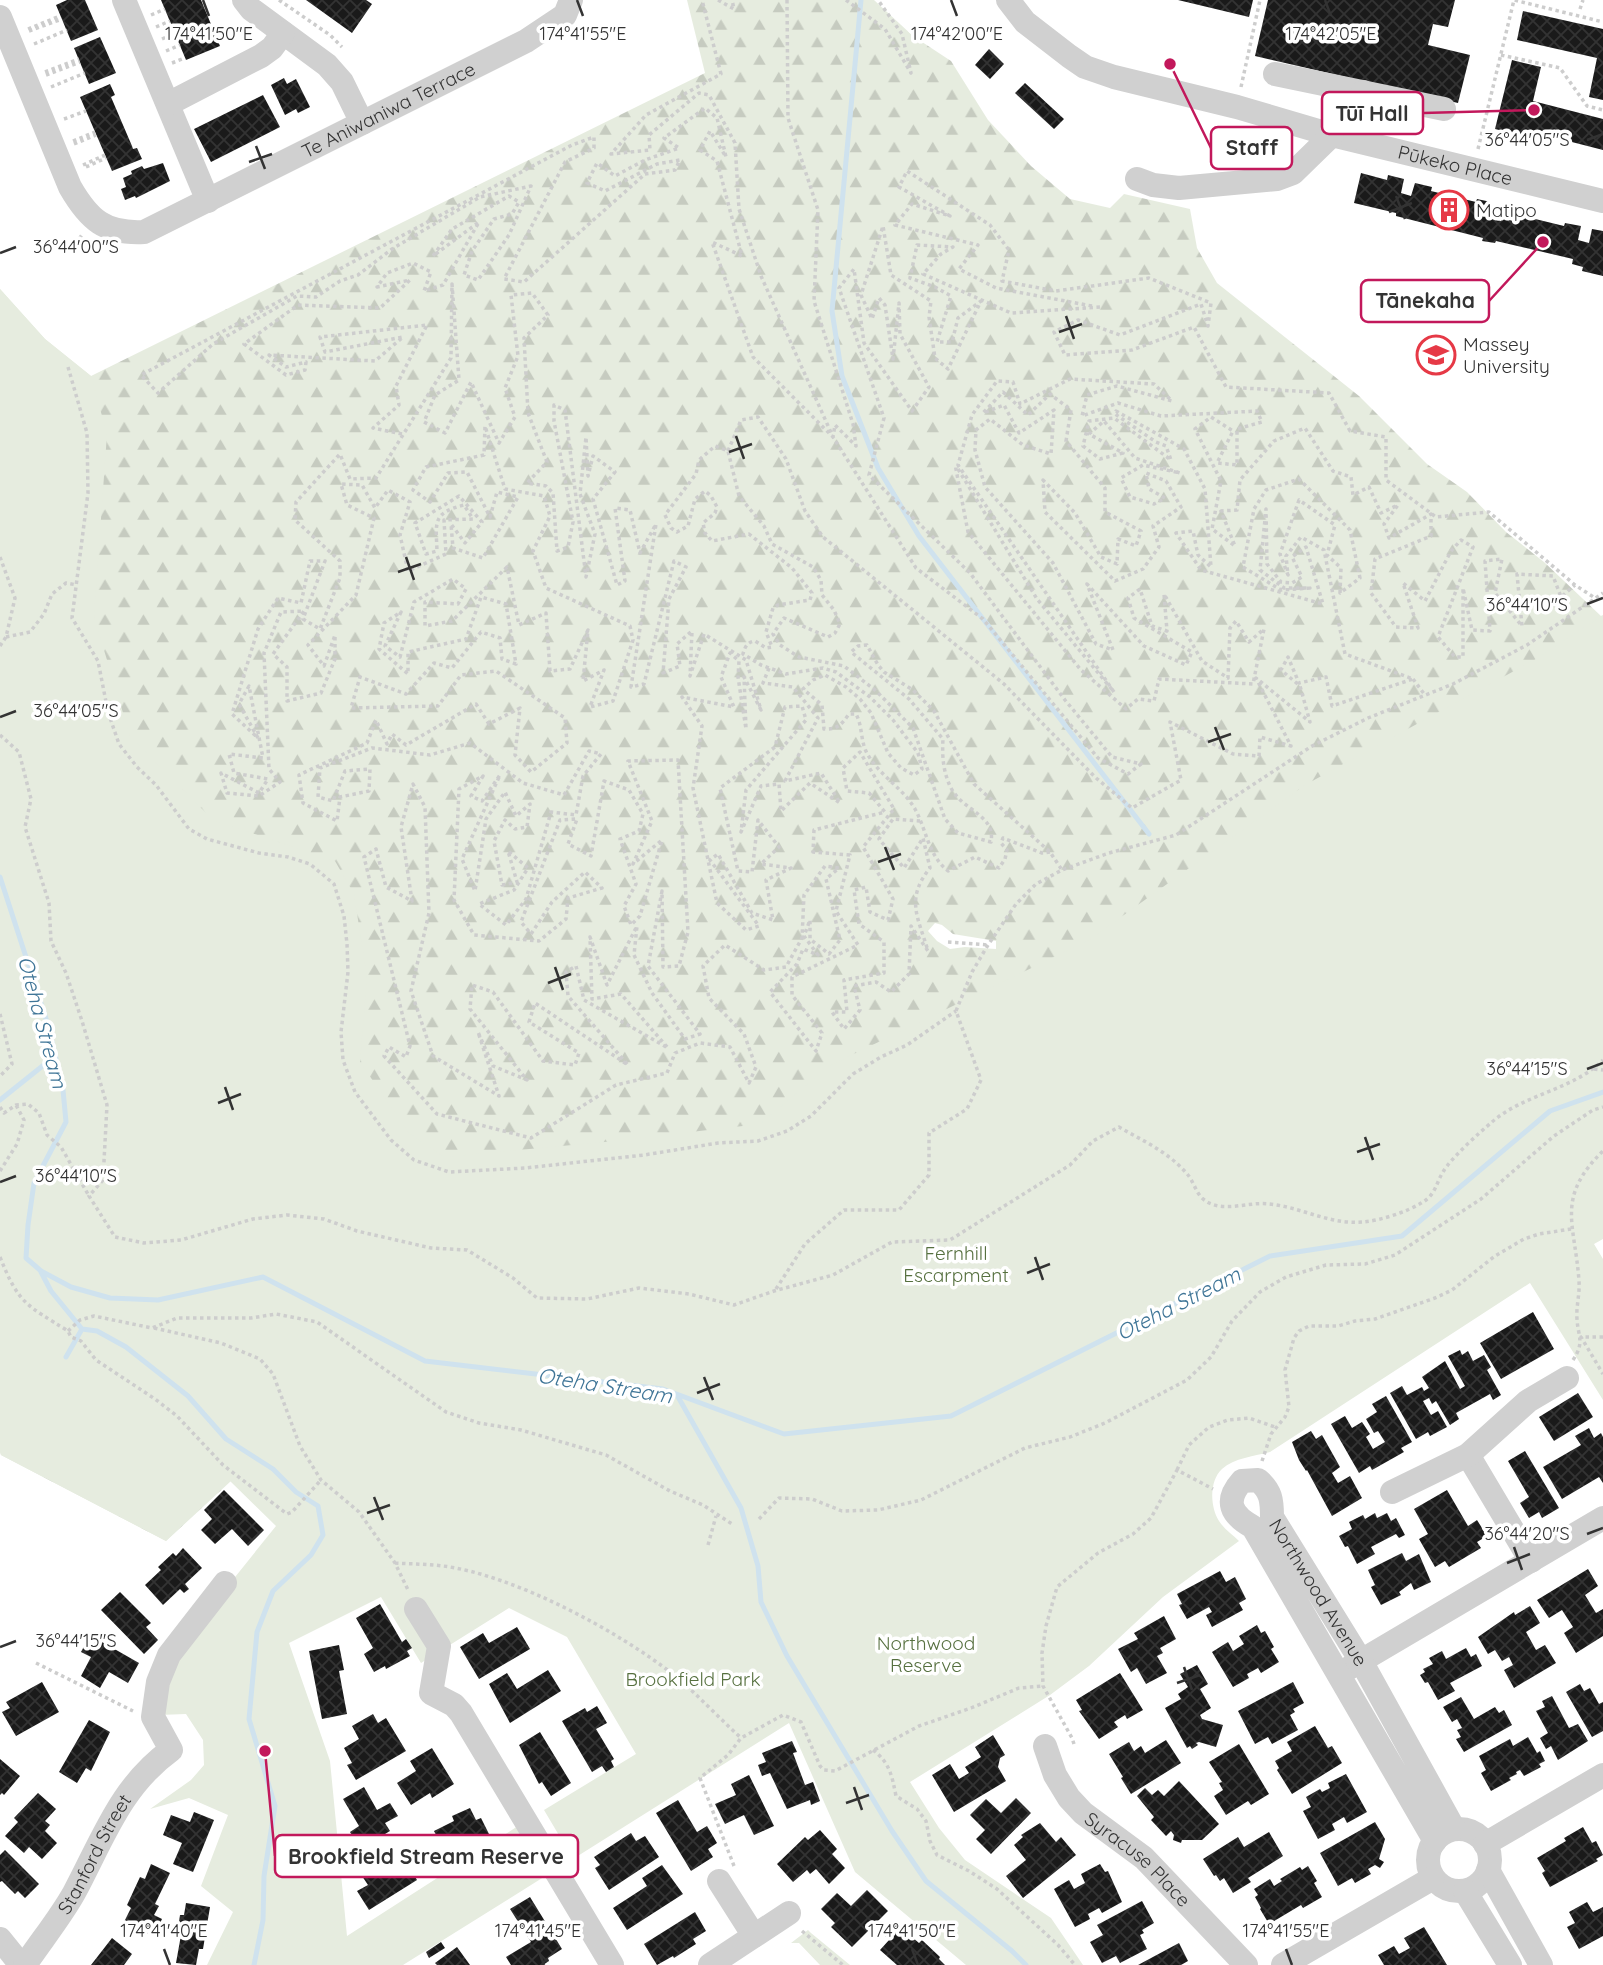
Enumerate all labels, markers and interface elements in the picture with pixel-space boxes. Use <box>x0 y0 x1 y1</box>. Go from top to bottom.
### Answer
text: 174°41'50"E <box>165 22 253 45</box>
text: 174°41'55"E <box>540 22 626 45</box>
text: 174°42'00"E <box>911 22 1003 45</box>
text: 174°42'05"E <box>1285 22 1377 45</box>
street label: Te Aniwaniwa Terrace <box>298 56 479 163</box>
callout: Tūī Hall <box>1322 92 1423 134</box>
text: Tūī Hall <box>1335 100 1409 126</box>
callout: Staff <box>1211 127 1292 169</box>
text: 36°44'05"S <box>1484 128 1570 151</box>
text: Staff <box>1226 134 1279 160</box>
street label: Pūkeko Place <box>1396 140 1515 190</box>
building icon: Matipo <box>1428 189 1470 231</box>
place label: Matipo <box>1476 198 1537 222</box>
text: 36°44'00"S <box>33 235 119 258</box>
callout: Tānekaha <box>1361 280 1489 322</box>
text: Tānekaha <box>1375 287 1475 313</box>
place label: Massey University <box>1463 332 1550 378</box>
school or university icon: Massey University <box>1415 334 1457 376</box>
text: 36°44'10"S <box>1486 593 1568 616</box>
text: 36°44'05"S <box>33 699 119 722</box>
water label: Oteha Stream <box>13 953 73 1092</box>
text: 36°44'15"S <box>1486 1057 1568 1080</box>
text: 36°44'10"S <box>35 1164 117 1187</box>
park label: Fernhill Escarpment <box>903 1241 1009 1287</box>
water label: Oteha Stream <box>1112 1260 1245 1345</box>
water label: Oteha Stream <box>536 1362 675 1409</box>
street label: Northwood Avenue <box>1264 1514 1373 1670</box>
text: 36°44'20"S <box>1484 1522 1570 1545</box>
text: 36°44'15"S <box>35 1629 117 1652</box>
park label: Northwood Reserve <box>877 1631 975 1677</box>
park label: Brookfield Park <box>625 1667 761 1691</box>
street label: Stanford Street <box>52 1789 136 1919</box>
street label: Syracuse Place <box>1080 1806 1196 1912</box>
callout: Brookfield Stream Reserve <box>275 1835 578 1877</box>
text: Brookfield Stream Reserve <box>288 1843 564 1869</box>
text: 174°41'40"E <box>120 1919 208 1942</box>
text: 174°41'45"E <box>495 1919 581 1942</box>
text: 174°41'50"E <box>868 1919 956 1942</box>
text: 174°41'55"E <box>1243 1919 1329 1942</box>

